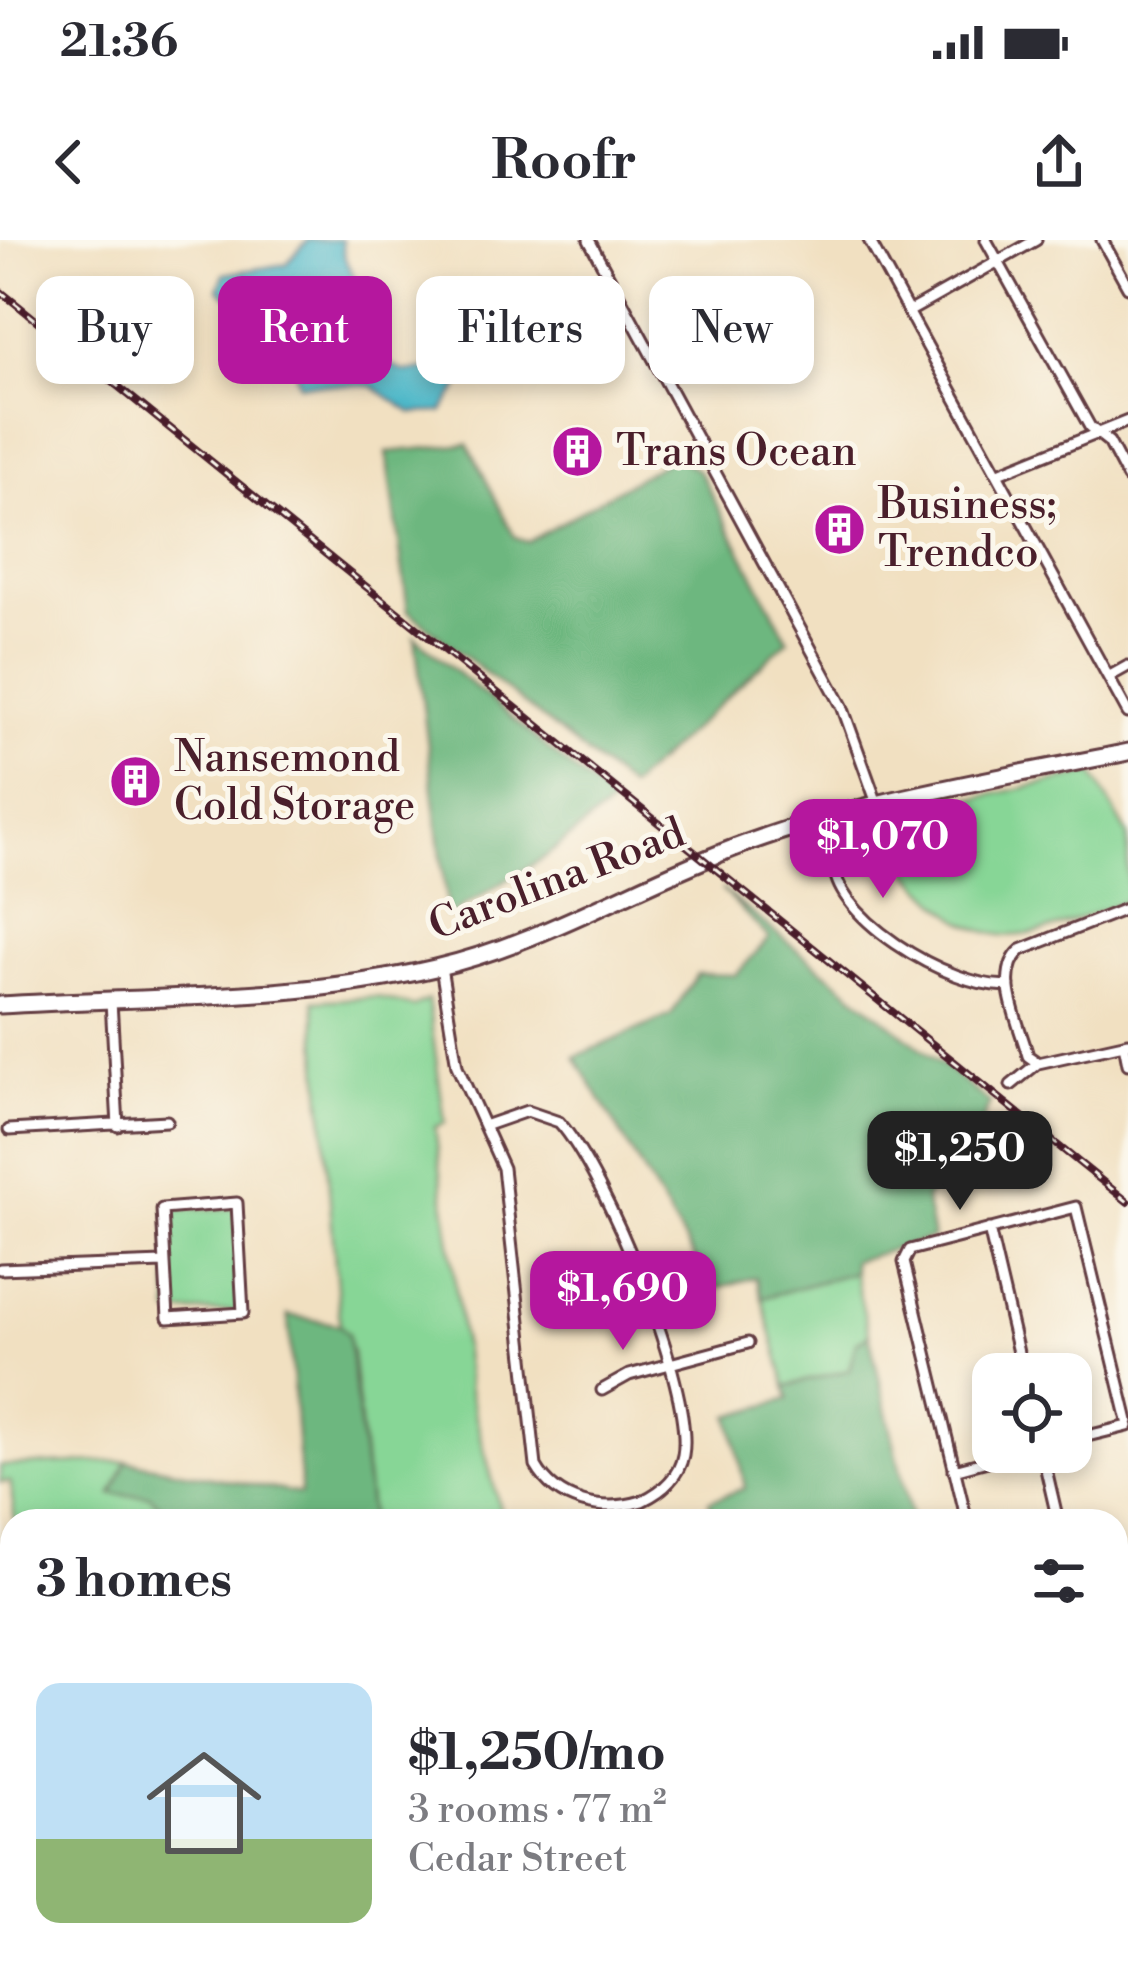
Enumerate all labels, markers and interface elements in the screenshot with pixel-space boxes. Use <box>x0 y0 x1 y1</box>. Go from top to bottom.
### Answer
text: 21:36 <box>60 14 178 71</box>
text: Roofr <box>491 128 637 196</box>
icon: back <box>36 129 102 195</box>
icon: share <box>1026 129 1092 195</box>
chip: Buy <box>36 276 194 384</box>
chip: Rent <box>218 276 392 384</box>
chip: Filters <box>416 276 625 384</box>
chip: New <box>649 276 814 384</box>
building icon: Trans Ocean <box>549 424 605 480</box>
place label: Trans Ocean <box>616 426 857 479</box>
place label: Business; Trendco <box>877 479 1059 580</box>
building icon: Business; Trendco <box>811 501 867 557</box>
place label: Nansemond Cold Storage <box>174 732 415 834</box>
building icon: Nansemond Cold Storage <box>107 754 163 810</box>
pin: $1,070 <box>785 799 981 901</box>
street label: Carolina Road <box>421 807 693 953</box>
text: $1,070 <box>817 813 949 862</box>
pin: $1,250 <box>862 1111 1058 1213</box>
text: $1,250 <box>894 1125 1026 1174</box>
pin: $1,690 <box>525 1251 721 1353</box>
text: $1,690 <box>557 1265 689 1314</box>
map controls <box>972 1353 1092 1473</box>
button: locate <box>972 1353 1092 1473</box>
icon: filters <box>1026 1548 1092 1614</box>
text: 3 homes <box>36 1549 232 1613</box>
text: $1,250/mo <box>408 1722 666 1786</box>
icon: home <box>132 1731 276 1875</box>
text: 3 rooms · 77 m² <box>408 1786 667 1835</box>
text: Cedar Street <box>408 1835 627 1884</box>

